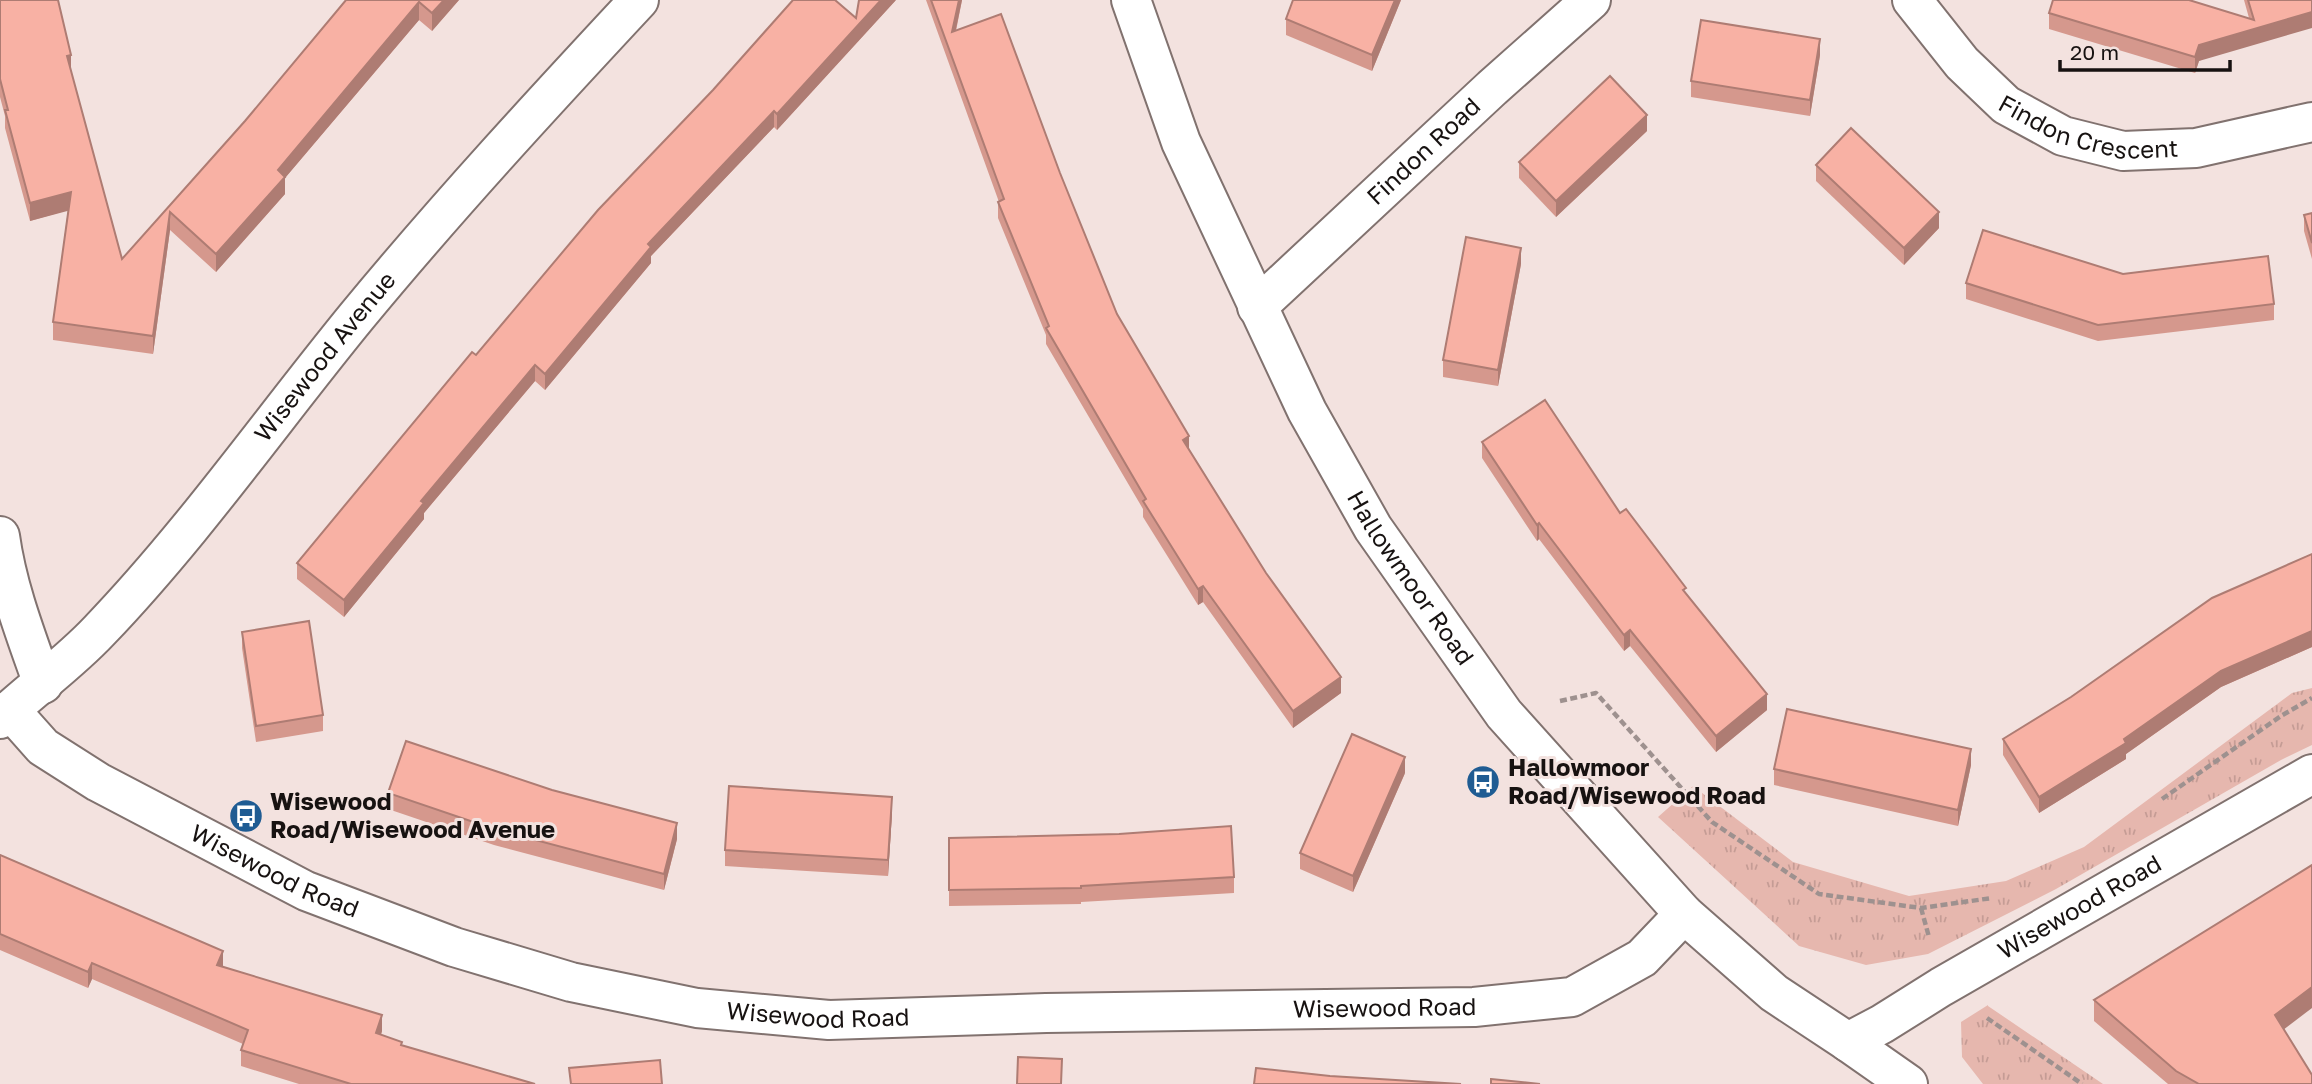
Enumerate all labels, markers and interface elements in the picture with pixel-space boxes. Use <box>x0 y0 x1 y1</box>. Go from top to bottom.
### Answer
scale bar <box>2060 28 2230 72</box>
text: 20 m <box>2070 39 2119 65</box>
street label: Findon Crescent <box>1994 88 2179 165</box>
street label: Findon Road <box>1360 91 1485 210</box>
street label: Wisewood Avenue <box>247 265 401 447</box>
street label: Hallowmoor Road <box>1342 485 1481 670</box>
place label: Hallowmoor Road/Wisewood Road <box>1508 752 1766 809</box>
bus stop icon: Hallowmoor Road/Wisewood Road <box>1464 763 1502 801</box>
place label: Wisewood Road/Wisewood Avenue <box>270 786 555 843</box>
bus stop icon: Wisewood Road/Wisewood Avenue <box>227 797 265 835</box>
street label: Wisewood Road <box>186 817 363 923</box>
street label: Wisewood Road <box>1992 848 2166 964</box>
street label: Wisewood Road <box>1293 991 1477 1023</box>
street label: Wisewood Road <box>725 995 910 1033</box>

